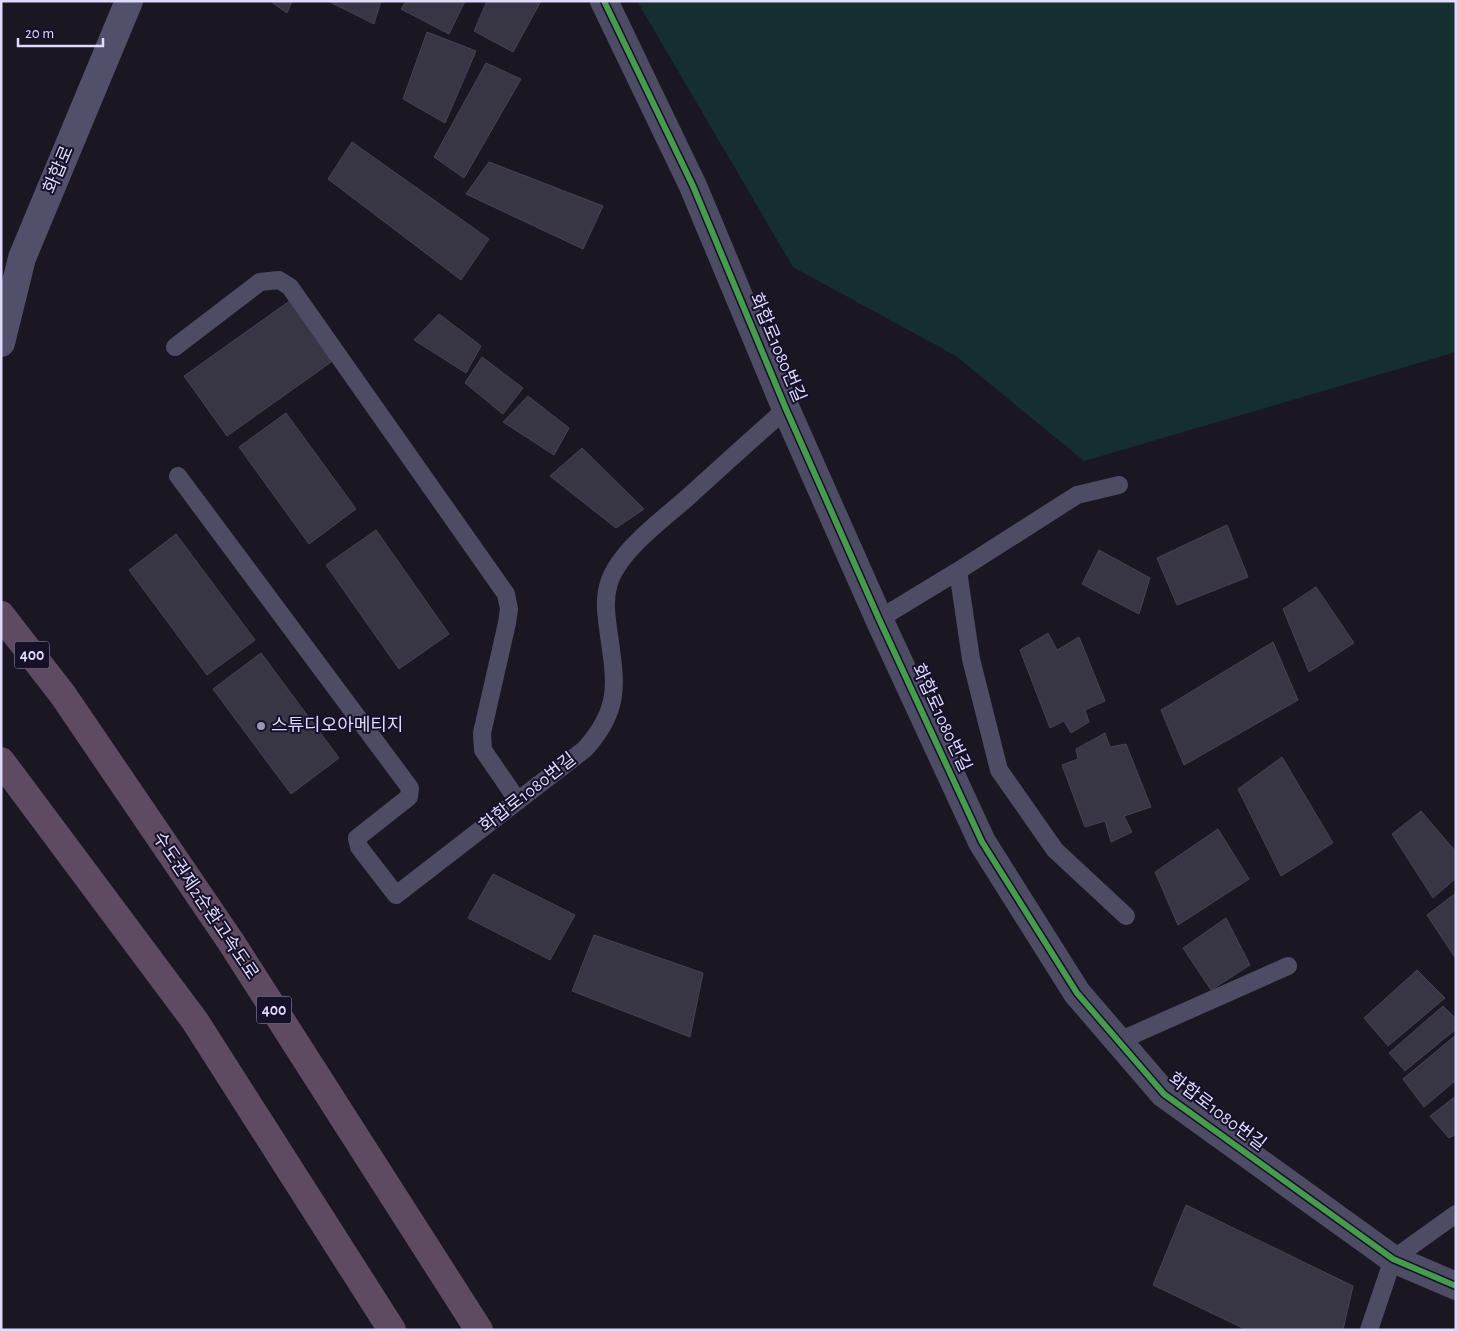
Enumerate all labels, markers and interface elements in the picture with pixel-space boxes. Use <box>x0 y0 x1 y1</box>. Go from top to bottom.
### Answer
scale bar <box>18 15 102 47</box>
text: 20 m <box>25 26 54 41</box>
street label: 화합로 <box>39 143 77 196</box>
street label: 화합로1080번길 <box>746 290 810 405</box>
road number: 400 <box>15 642 50 668</box>
street label: 화합로1080번길 <box>908 661 976 775</box>
place label: 스튜디오아메티지 <box>271 715 403 735</box>
marker: 스튜디오아메티지 <box>255 720 267 732</box>
street label: 화합로1080번길 <box>475 748 579 836</box>
street label: 수도권제2순환고속도로 <box>149 828 263 983</box>
road number: 400 <box>256 996 292 1024</box>
street label: 화합로1080번길 <box>1165 1068 1270 1154</box>

